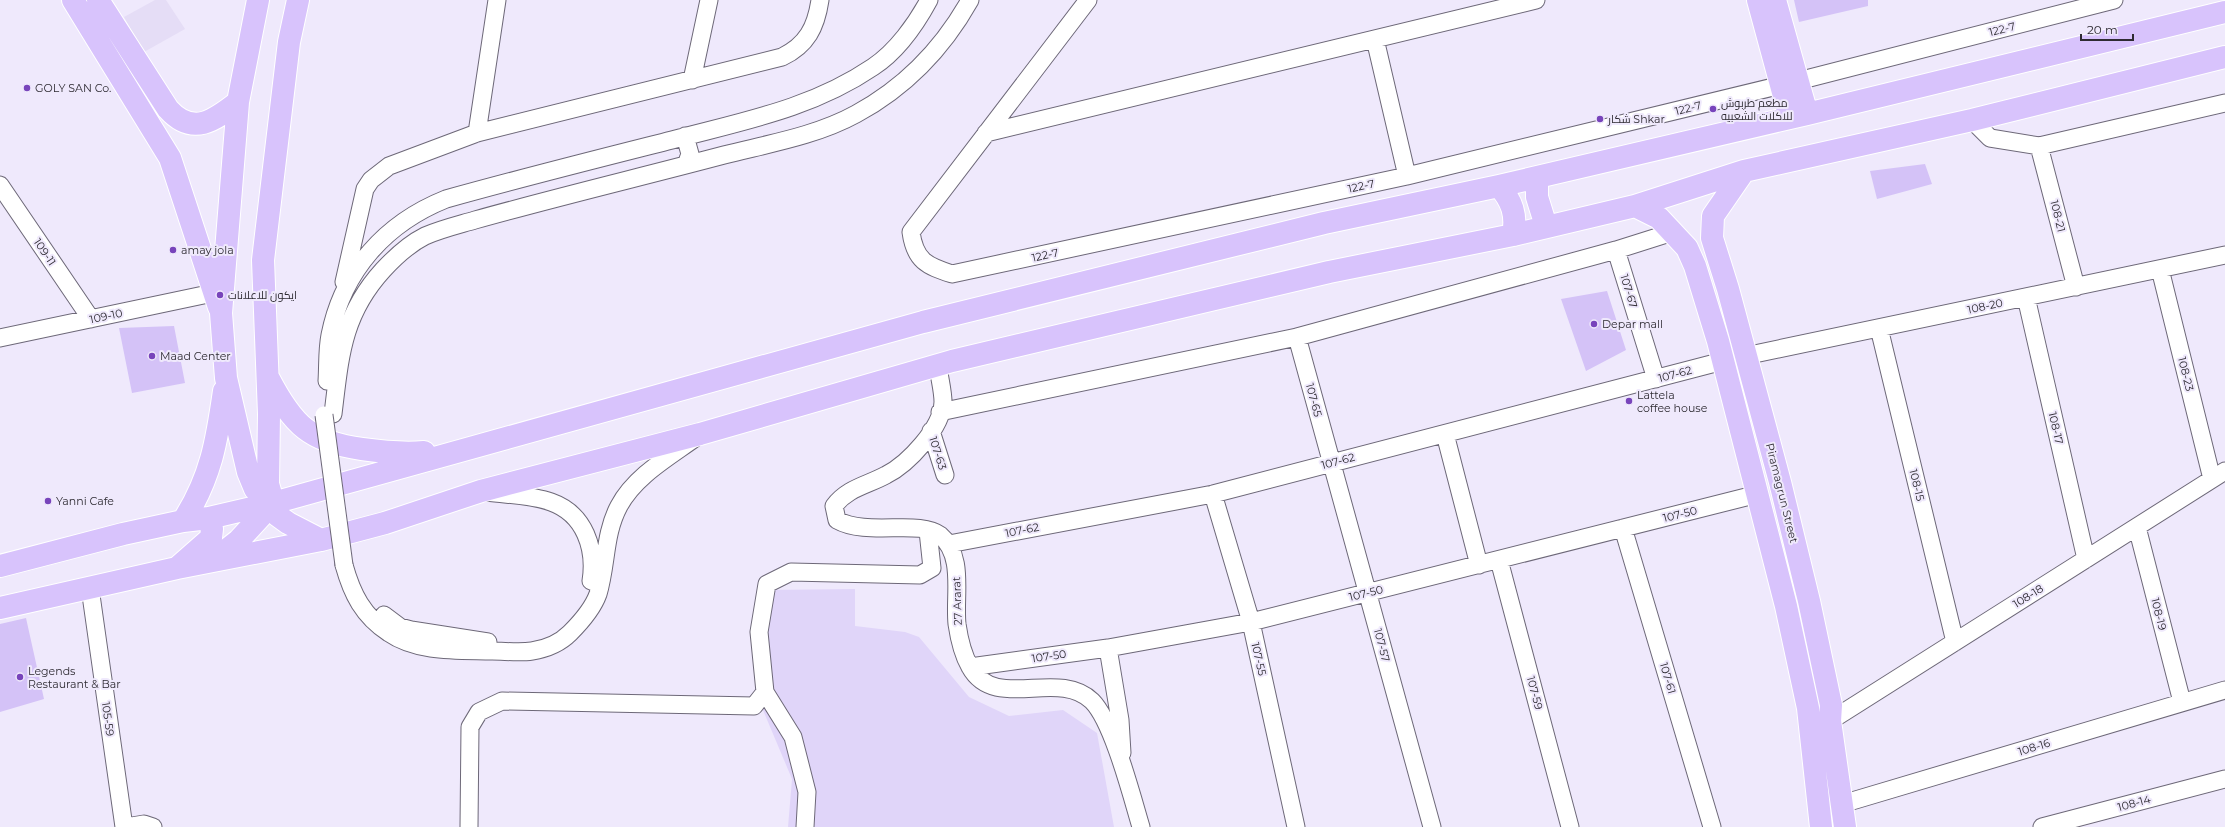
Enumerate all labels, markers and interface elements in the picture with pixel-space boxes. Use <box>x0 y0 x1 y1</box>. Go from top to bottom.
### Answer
scale bar <box>2081 16 2133 42</box>
street label: 122-7 <box>1987 19 2017 39</box>
text: 20 m <box>2087 22 2118 37</box>
place label: GOLY SAN Co. <box>35 81 111 95</box>
marker: GOLY SAN Co. <box>22 83 32 93</box>
place label: مطعم طربوش للاكلات الشعبيه <box>1721 96 1793 123</box>
street label: 122-7 <box>1673 98 1703 118</box>
marker: مطعم طربوش للاكلات الشعبيه <box>1708 104 1718 114</box>
place label: شکار Shkar <box>1607 112 1665 126</box>
marker: شکار Shkar <box>1595 114 1605 124</box>
street label: 122-7 <box>1346 176 1376 196</box>
street label: 108-21 <box>2047 199 2069 233</box>
street label: 109-11 <box>31 236 59 268</box>
place label: amay jola <box>181 243 234 257</box>
marker: amay jola <box>168 245 178 255</box>
street label: 122-7 <box>1030 245 1060 265</box>
street label: 107-67 <box>1617 272 1641 310</box>
place label: ايكون للاعلانات <box>228 288 297 302</box>
marker: ايكون للاعلانات <box>215 290 225 300</box>
street label: 108-20 <box>1966 295 2004 317</box>
street label: 109-10 <box>88 306 124 326</box>
place label: Depar mall <box>1602 317 1663 331</box>
marker: Depar mall <box>1589 319 1599 329</box>
place label: Maad Center <box>160 349 231 363</box>
marker: Maad Center <box>147 351 157 361</box>
street label: 108-23 <box>2175 355 2197 393</box>
street label: 107-62 <box>1657 363 1693 385</box>
street label: 107-65 <box>1303 382 1325 418</box>
place label: Lattela coffee house <box>1637 388 1708 415</box>
marker: Lattela coffee house <box>1624 396 1634 406</box>
street label: 108-17 <box>2045 410 2067 446</box>
street label: 107-63 <box>926 435 950 471</box>
street label: Piramagrun Street <box>1763 442 1801 545</box>
street label: 107-62 <box>1320 450 1356 472</box>
street label: 108-15 <box>1906 468 1928 502</box>
place label: Yanni Cafe <box>56 494 114 508</box>
marker: Yanni Cafe <box>43 496 53 506</box>
street label: 107-50 <box>1661 503 1699 525</box>
street label: 107-62 <box>1004 520 1040 540</box>
street label: 27 Ararat <box>949 576 965 626</box>
street label: 108-18 <box>2010 581 2046 611</box>
street label: 107-50 <box>1347 582 1385 604</box>
street label: 108-19 <box>2148 596 2170 632</box>
street label: 107-57 <box>1371 627 1393 663</box>
street label: 107-55 <box>1248 641 1270 677</box>
street label: 107-50 <box>1031 647 1067 665</box>
street label: 107-61 <box>1657 661 1679 695</box>
place label: Legends Restaurant & Bar <box>28 664 121 691</box>
marker: Legends Restaurant & Bar <box>15 672 25 682</box>
street label: 107-59 <box>1524 675 1546 712</box>
street label: 105-59 <box>99 701 117 737</box>
street label: 108-16 <box>2016 735 2052 759</box>
street label: 108-14 <box>2116 792 2153 814</box>

